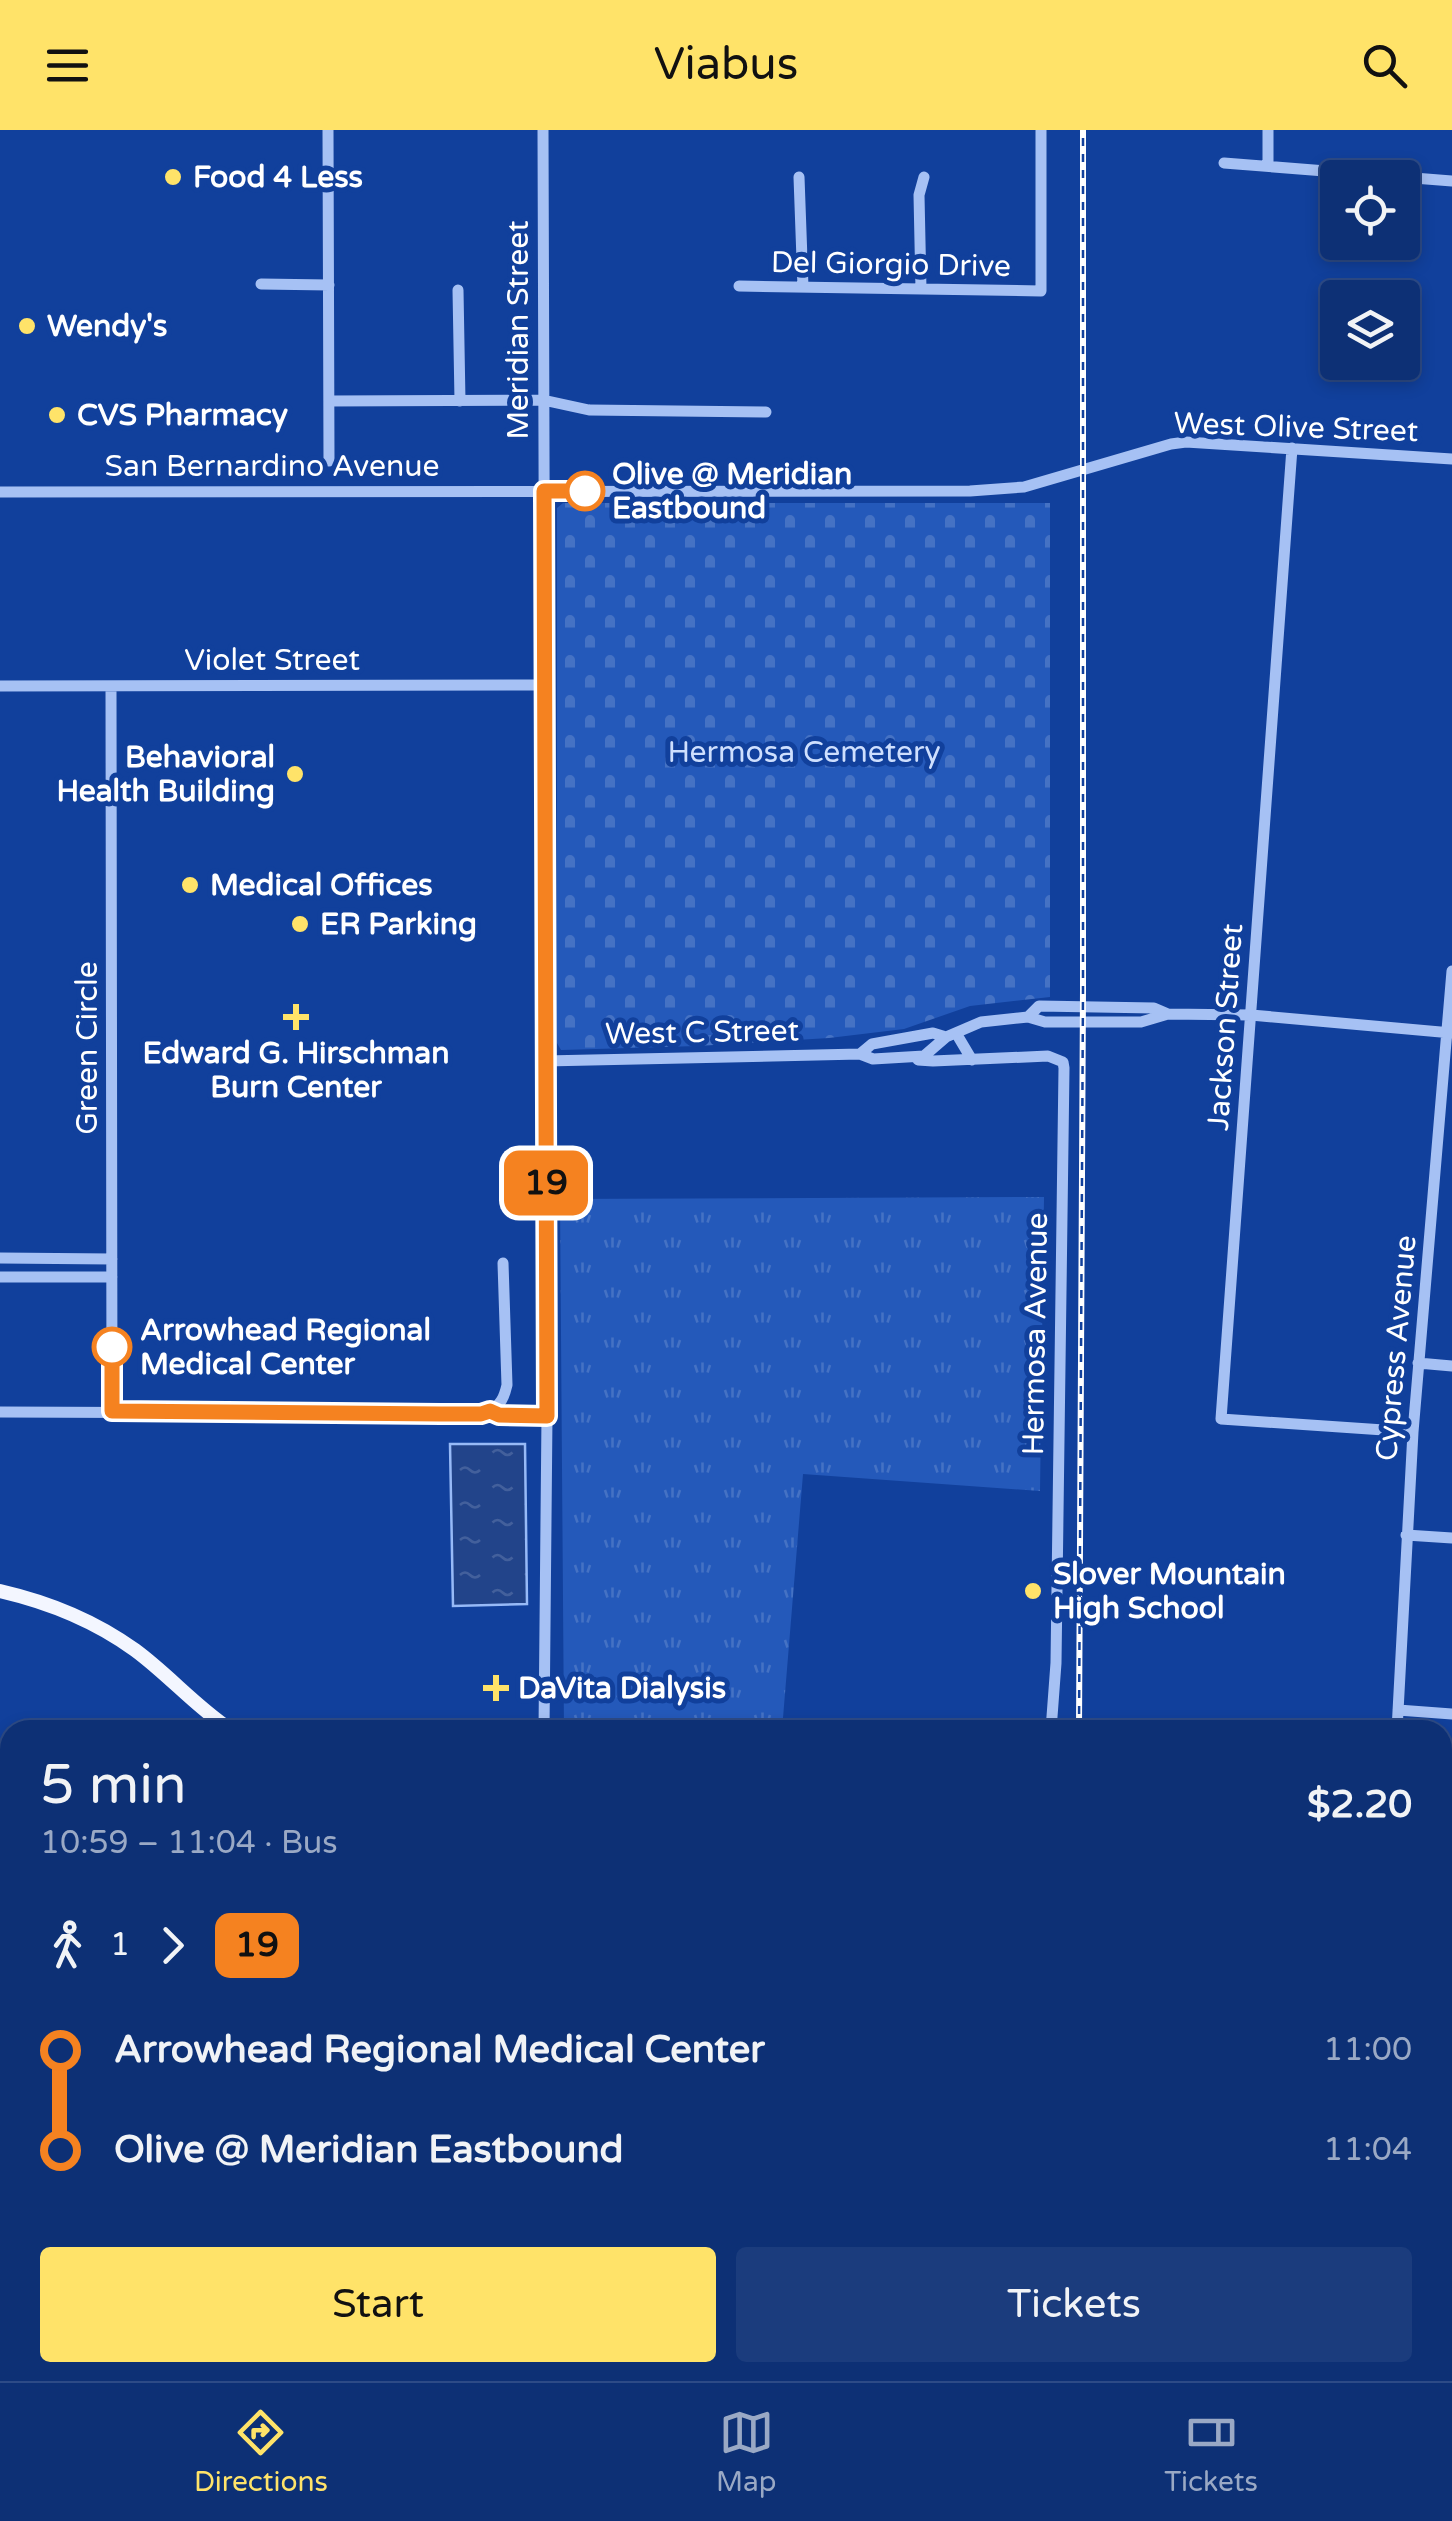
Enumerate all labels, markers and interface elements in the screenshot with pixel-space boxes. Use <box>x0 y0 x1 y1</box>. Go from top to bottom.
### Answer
icon: menu <box>40 38 95 93</box>
text: Viabus <box>654 38 798 92</box>
icon: search <box>1357 38 1412 93</box>
place label: Food 4 Less <box>193 159 363 196</box>
map controls <box>1320 160 1420 380</box>
button: locate <box>1320 160 1420 260</box>
marker: Food 4 Less <box>162 166 184 188</box>
street label: Meridian Street <box>500 220 537 440</box>
street label: Del Giorgio Drive <box>771 244 1011 285</box>
button: layers <box>1320 280 1420 380</box>
place label: Wendy's <box>47 308 167 345</box>
marker: Wendy's <box>16 315 38 337</box>
place label: CVS Pharmacy <box>77 397 288 434</box>
marker: CVS Pharmacy <box>46 404 68 426</box>
street label: West Olive Street <box>1173 405 1419 450</box>
street label: San Bernardino Avenue <box>105 448 439 485</box>
place label: Olive @ Meridian Eastbound <box>612 456 852 527</box>
marker: Olive @ Meridian Eastbound <box>566 472 604 510</box>
street label: Violet Street <box>184 642 360 679</box>
park label: Hermosa Cemetery <box>667 734 941 771</box>
place label: Behavioral Health Building <box>57 739 275 810</box>
marker: Behavioral Health Building <box>284 763 306 785</box>
place label: Medical Offices <box>210 867 433 904</box>
marker: Medical Offices <box>179 874 201 896</box>
place label: ER Parking <box>320 906 477 943</box>
marker: ER Parking <box>289 913 311 935</box>
street label: Jackson Street <box>1200 922 1251 1132</box>
street label: Green Circle <box>69 961 106 1135</box>
marker: Edward G. Hirschman Burn Center <box>283 1004 309 1030</box>
street label: West C Street <box>605 1012 799 1053</box>
place label: Edward G. Hirschman Burn Center <box>143 1035 449 1106</box>
line badge: 19 <box>501 1150 591 1216</box>
text: 19 <box>524 1162 568 1204</box>
street label: Hermosa Avenue <box>1015 1212 1056 1456</box>
street label: Cypress Avenue <box>1368 1234 1425 1462</box>
place label: Arrowhead Regional Medical Center <box>140 1312 431 1383</box>
marker: Arrowhead Regional Medical Center <box>93 1328 131 1366</box>
place label: Slover Mountain High School <box>1053 1556 1286 1627</box>
marker: Slover Mountain High School <box>1022 1580 1044 1602</box>
place label: DaVita Dialysis <box>518 1670 726 1707</box>
marker: DaVita Dialysis <box>483 1675 509 1701</box>
text: 5 min <box>40 1753 187 1819</box>
text: $2.20 <box>1307 1782 1412 1828</box>
text: 10:59 – 11:04 · Bus <box>40 1824 338 1862</box>
icon: walk <box>40 1918 95 1973</box>
icon: forward <box>145 1918 200 1973</box>
text: 19 <box>235 1924 279 1966</box>
text: 1 <box>110 1926 130 1964</box>
text: Arrowhead Regional Medical Center <box>114 2027 765 2073</box>
text: 11:00 <box>1323 2031 1412 2069</box>
text: Olive @ Meridian Eastbound <box>114 2127 624 2173</box>
text: 11:04 <box>1323 2131 1412 2169</box>
button: Start <box>40 2247 716 2362</box>
button: Tickets <box>736 2247 1412 2362</box>
tab: Directions <box>194 2405 328 2499</box>
tab: Map <box>716 2405 776 2499</box>
tab: Tickets <box>1164 2405 1258 2499</box>

